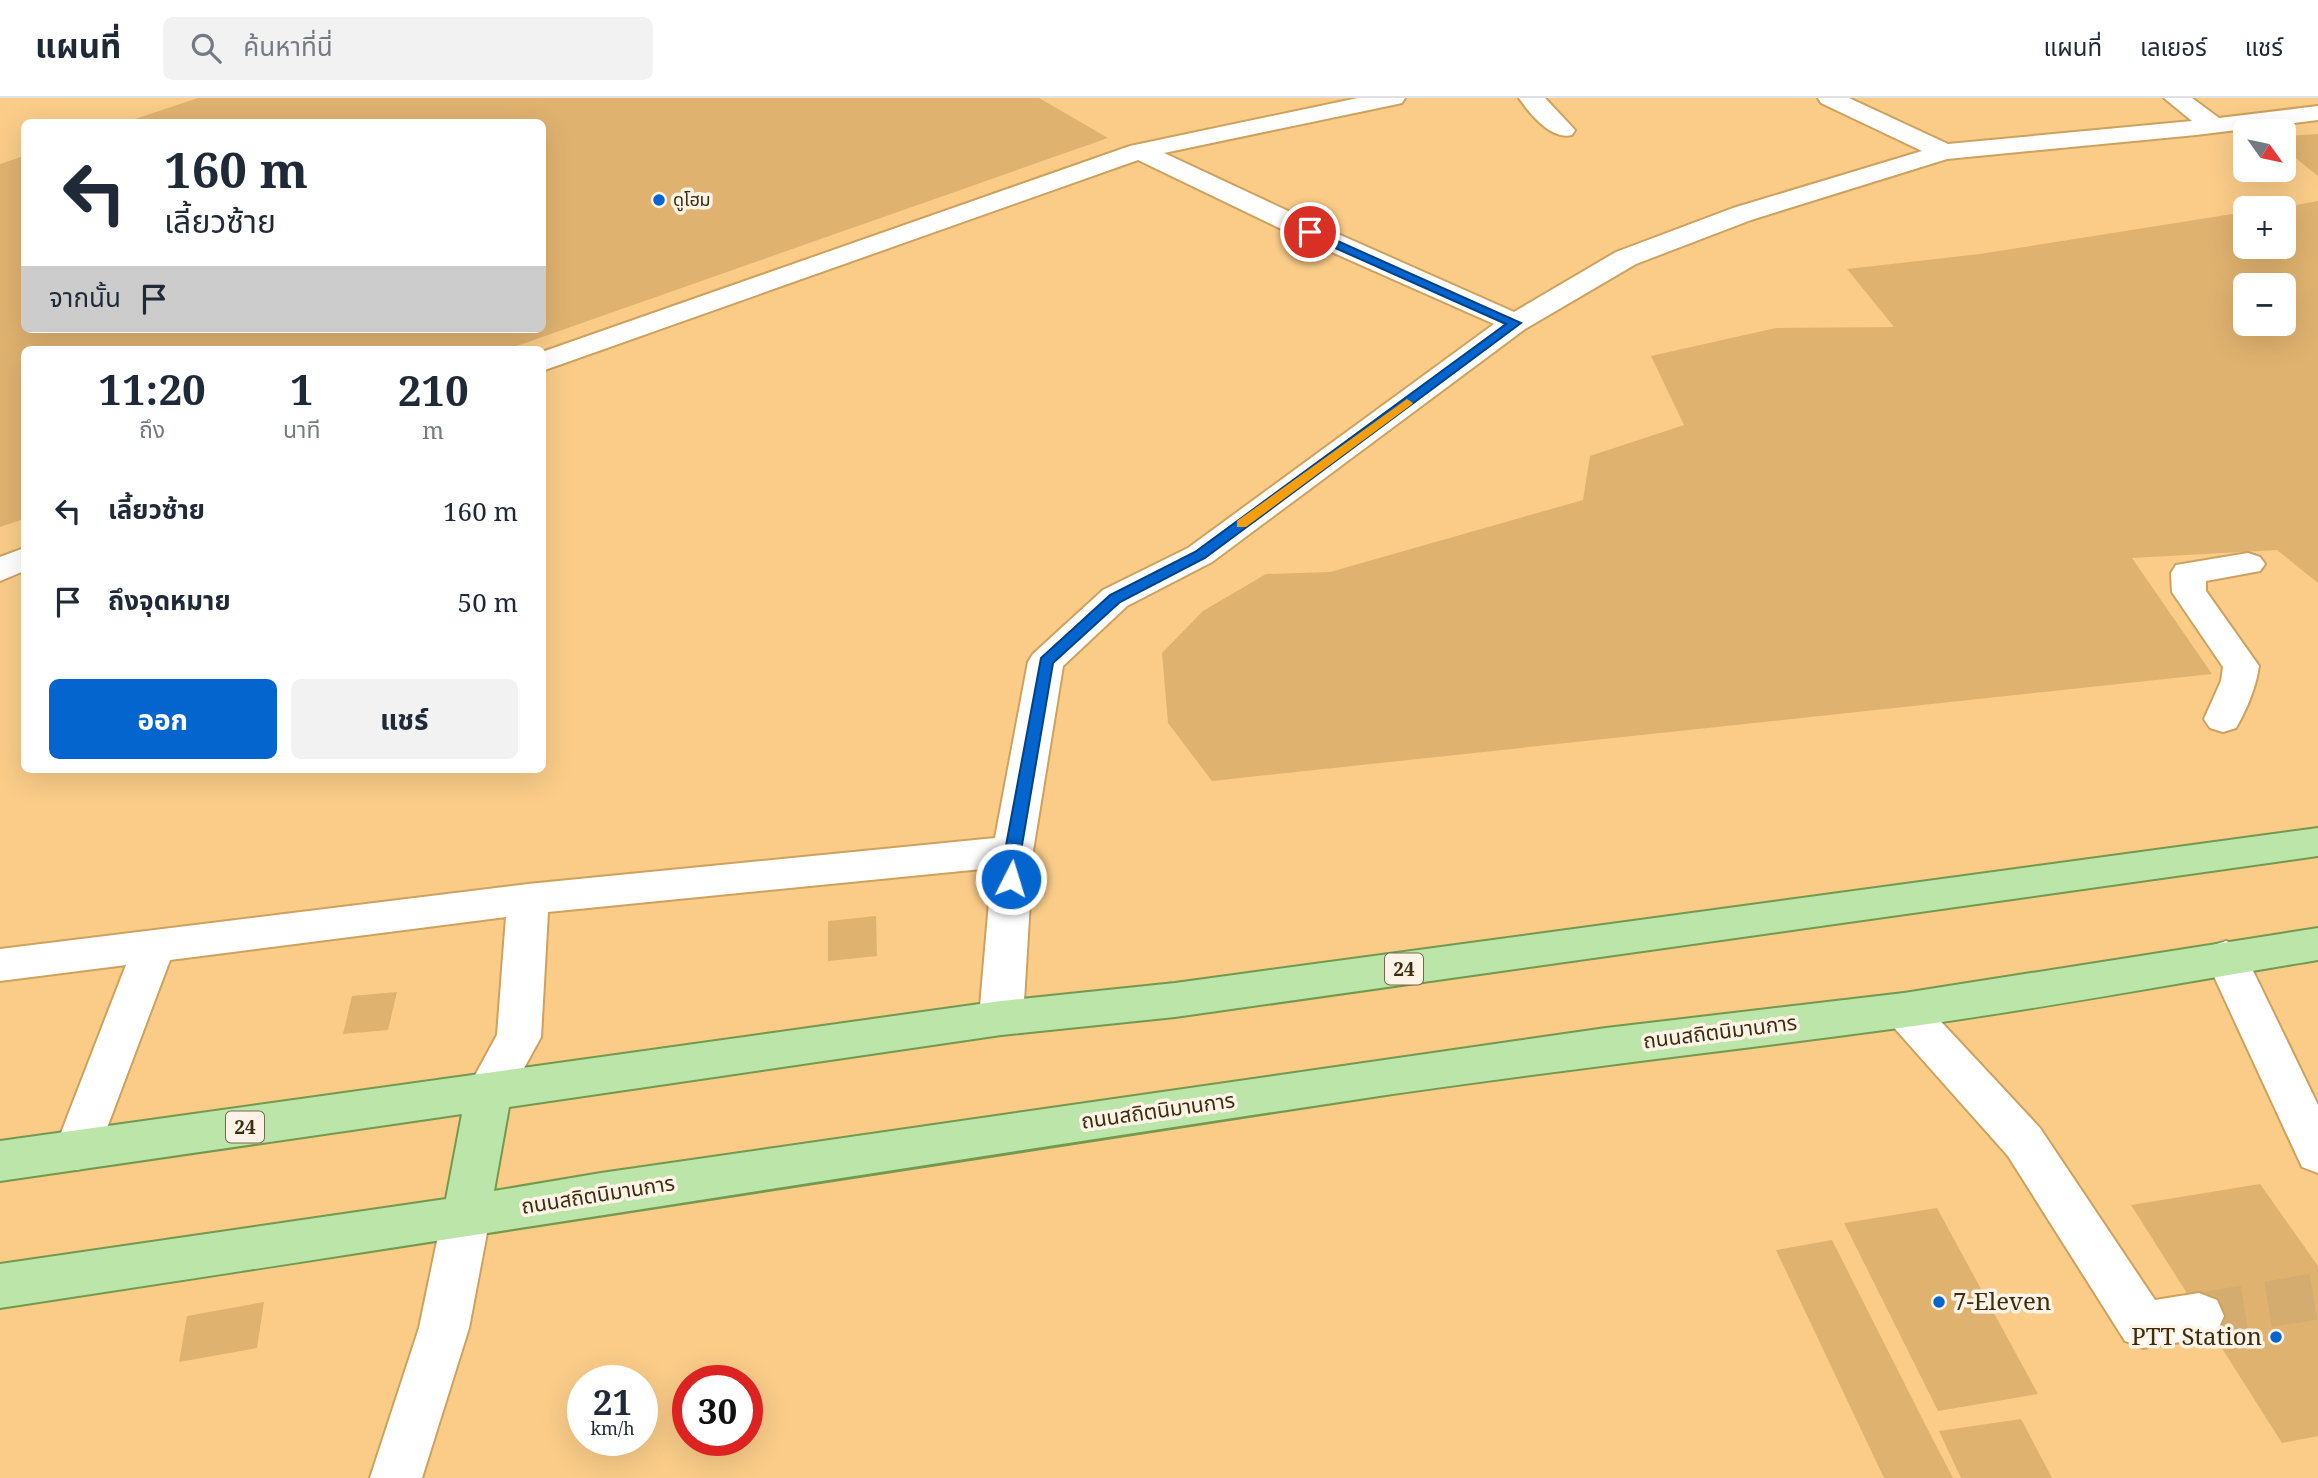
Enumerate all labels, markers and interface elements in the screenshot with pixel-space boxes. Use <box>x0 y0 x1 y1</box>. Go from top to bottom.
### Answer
search box <box>163 17 653 80</box>
text: แผนที่ <box>35 23 121 68</box>
text: ค้นหาที่นี่ <box>243 28 333 64</box>
icon: search <box>187 29 225 67</box>
text: แผนที่ <box>2044 30 2102 63</box>
text: เลเยอร์ <box>2140 30 2207 63</box>
text: แชร์ <box>2245 30 2283 63</box>
north arrow <box>2233 119 2296 182</box>
map controls <box>2233 119 2296 336</box>
text: 160 m <box>164 136 308 202</box>
icon: left <box>49 147 140 238</box>
place label: ดูโฮม <box>673 187 711 212</box>
marker: ดูโฮม <box>651 192 667 208</box>
button: + <box>2233 196 2296 259</box>
text: เลี้ยวซ้าย <box>164 199 276 242</box>
pin <box>1280 202 1340 262</box>
icon: arrive <box>1291 213 1329 251</box>
button: − <box>2233 273 2296 336</box>
text: จากนั้น <box>49 279 121 315</box>
icon: arrive <box>135 280 173 318</box>
text: 11:20 <box>98 360 206 417</box>
text: 1 <box>290 360 314 417</box>
text: 210 <box>398 361 469 418</box>
text: ถึง <box>139 413 165 445</box>
text: นาที <box>283 413 320 445</box>
text: m <box>422 414 444 446</box>
text: เลี้ยวซ้าย <box>108 491 205 527</box>
icon: left <box>49 492 87 530</box>
text: 160 m <box>443 493 518 529</box>
text: ถึงจุดหมาย <box>108 582 231 618</box>
icon: arrive <box>49 583 87 621</box>
text: 50 m <box>458 584 518 620</box>
button: ออก <box>49 679 277 759</box>
button: แชร์ <box>291 679 518 759</box>
position arrow <box>974 842 1048 916</box>
road number: 24 <box>1385 954 1423 984</box>
street label: ถนนสถิตนิมานการ <box>1641 1008 1798 1054</box>
street label: ถนนสถิตนิมานการ <box>1079 1085 1237 1135</box>
road number: 24 <box>226 1112 264 1142</box>
street label: ถนนสถิตนิมานการ <box>519 1168 677 1220</box>
place label: 7-Eleven <box>1953 1284 2051 1317</box>
marker: 7-Eleven <box>1931 1294 1947 1310</box>
place label: PTT Station <box>2131 1319 2262 1352</box>
marker: PTT Station <box>2268 1329 2284 1345</box>
speed limit sign: 30 <box>672 1365 763 1456</box>
text: 21 <box>593 1378 632 1425</box>
text: km/h <box>590 1416 635 1440</box>

